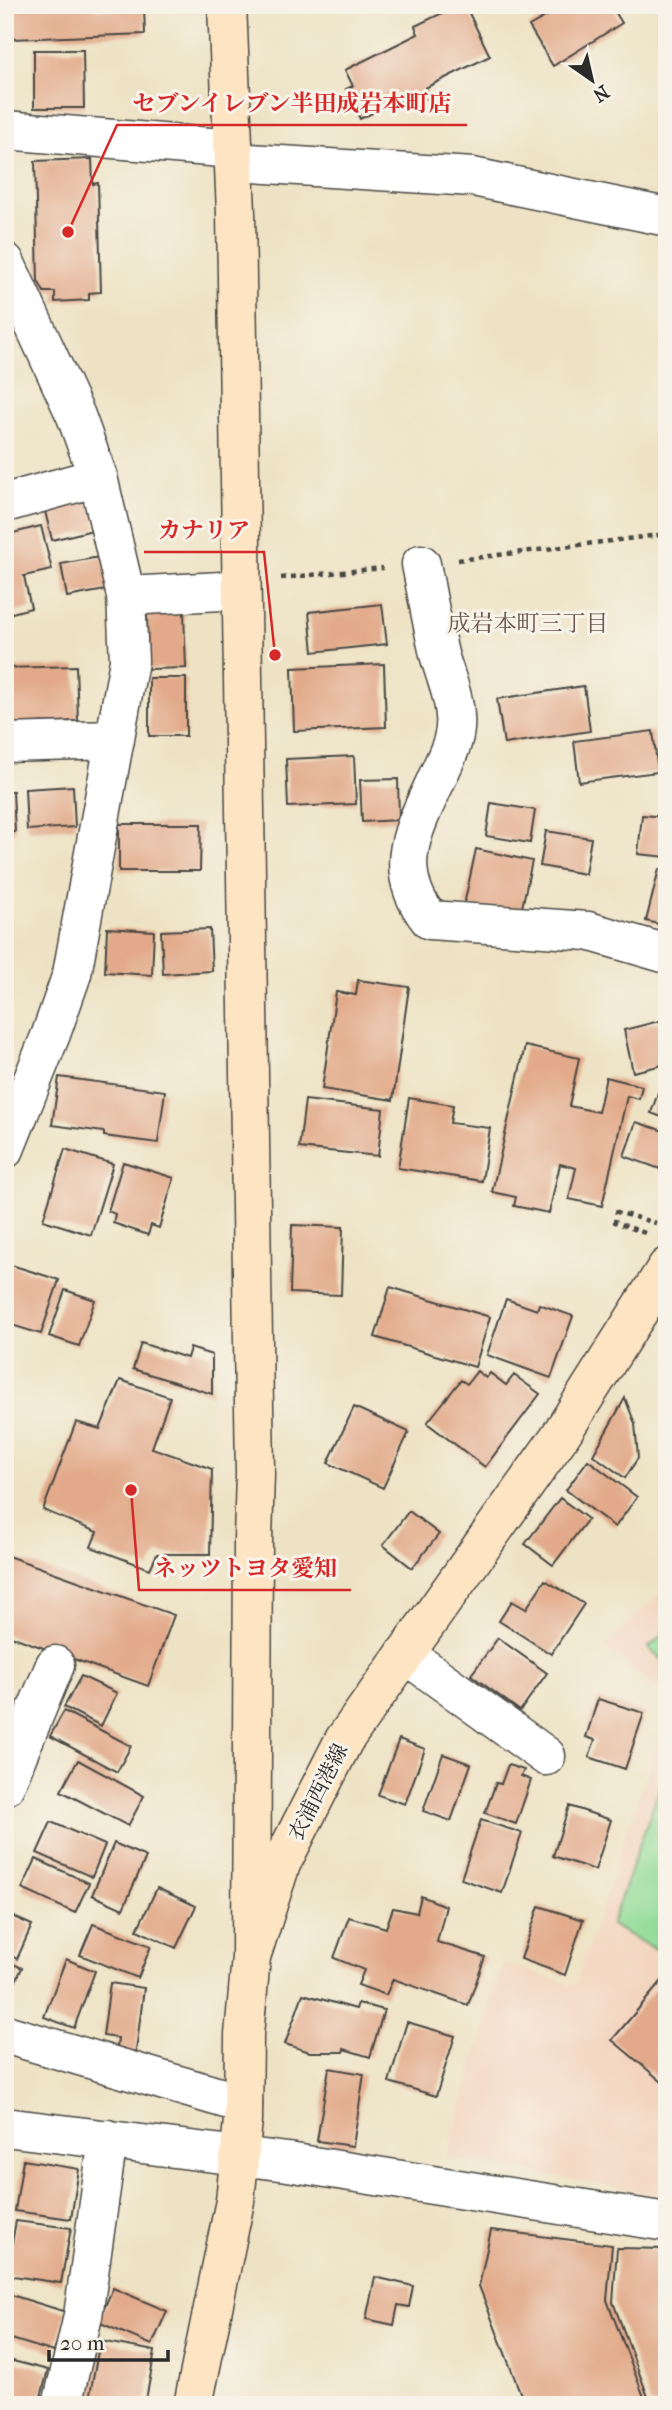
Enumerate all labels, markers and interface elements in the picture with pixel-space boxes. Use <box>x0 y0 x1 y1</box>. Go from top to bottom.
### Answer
north arrow <box>556 46 626 116</box>
text: N <box>588 80 613 107</box>
callout: セブンイレブン半田成岩本町店 <box>117 81 467 125</box>
text: セブンイレブン半田成岩本町店 <box>132 90 452 117</box>
callout: カナリア <box>144 508 264 552</box>
text: カナリア <box>158 517 250 544</box>
district label: 成岩本町三丁目 <box>448 610 609 637</box>
callout: ネッツトヨタ愛知 <box>139 1546 351 1590</box>
text: ネッツトヨタ愛知 <box>153 1555 337 1582</box>
street label: 衣浦西港線 <box>283 1740 353 1844</box>
scale bar <box>49 2319 168 2363</box>
text: 20 m <box>60 2331 105 2355</box>

